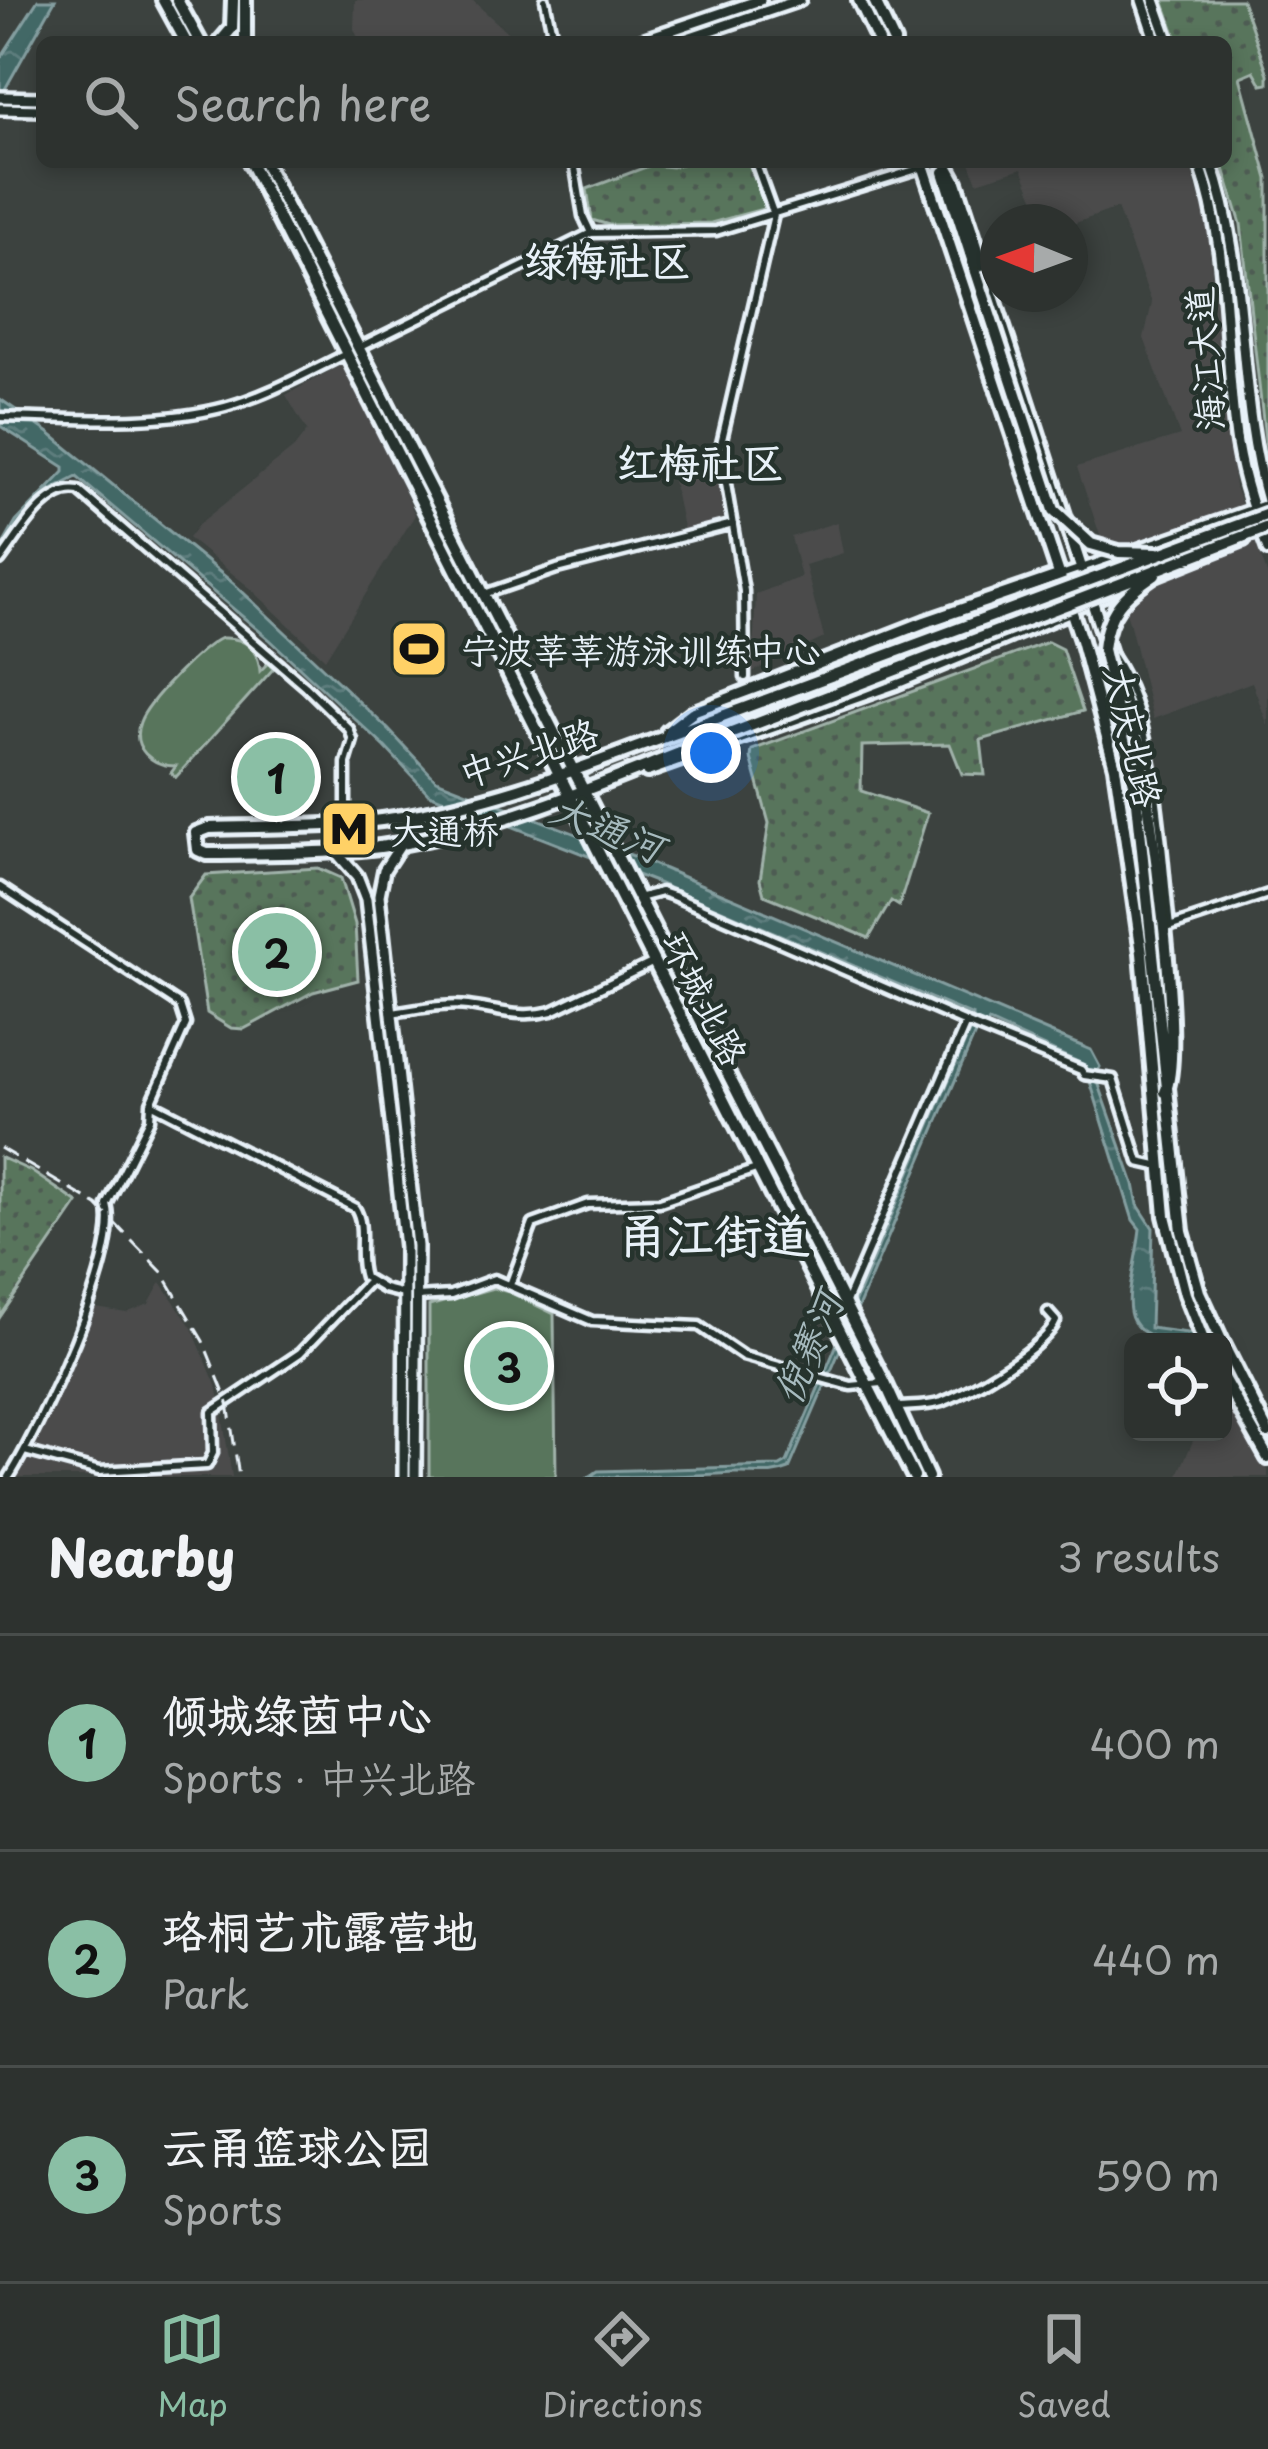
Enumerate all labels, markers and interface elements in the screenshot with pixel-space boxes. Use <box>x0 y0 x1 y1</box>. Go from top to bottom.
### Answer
search box <box>36 36 1232 168</box>
text: Search here <box>174 68 431 136</box>
icon: search <box>78 69 144 135</box>
north arrow <box>980 204 1088 312</box>
district label: 绿梅社区 <box>523 227 691 290</box>
street label: 海江大道 <box>1170 285 1236 433</box>
district label: 红梅社区 <box>616 429 784 492</box>
sports icon: 宁波莘莘游泳训练中心 <box>388 618 450 680</box>
place label: 宁波莘莘游泳训练中心 <box>461 622 821 676</box>
street label: 大庆北路 <box>1092 660 1178 812</box>
street label: 中兴北路 <box>451 703 605 799</box>
your location <box>681 723 741 783</box>
pin: 1 <box>237 732 315 822</box>
water label: 大通河 <box>543 777 679 878</box>
metro station icon: 大通桥 <box>318 798 380 860</box>
place label: 大通桥 <box>391 802 499 856</box>
pin: 2 <box>238 907 316 997</box>
street label: 环城北路 <box>649 922 763 1074</box>
district label: 甬江街道 <box>618 1197 810 1269</box>
water label: 倪赛河 <box>756 1276 858 1412</box>
pin: 3 <box>470 1321 548 1411</box>
map controls <box>1124 1333 1232 1441</box>
button: locate <box>1124 1333 1232 1441</box>
text: Nearby <box>48 1517 235 1594</box>
text: 3 results <box>1057 1526 1220 1585</box>
text: 倾城绿茵中心 <box>162 1679 432 1747</box>
text: 1 <box>78 1713 96 1772</box>
text: 400 m <box>1090 1713 1220 1772</box>
text: Sports · 中兴北路 <box>162 1747 475 1806</box>
text: 珞桐艺术露营地 <box>162 1895 477 1963</box>
text: 2 <box>73 1929 101 1988</box>
text: 440 m <box>1092 1929 1220 1988</box>
text: Park <box>162 1963 249 2022</box>
text: 云甬篮球公园 <box>162 2111 432 2179</box>
text: 3 <box>74 2145 100 2204</box>
text: 590 m <box>1094 2145 1220 2204</box>
text: Sports <box>162 2179 282 2238</box>
tab: Map <box>157 2306 228 2428</box>
tab: Directions <box>542 2306 703 2428</box>
tab: Saved <box>1017 2306 1111 2428</box>

